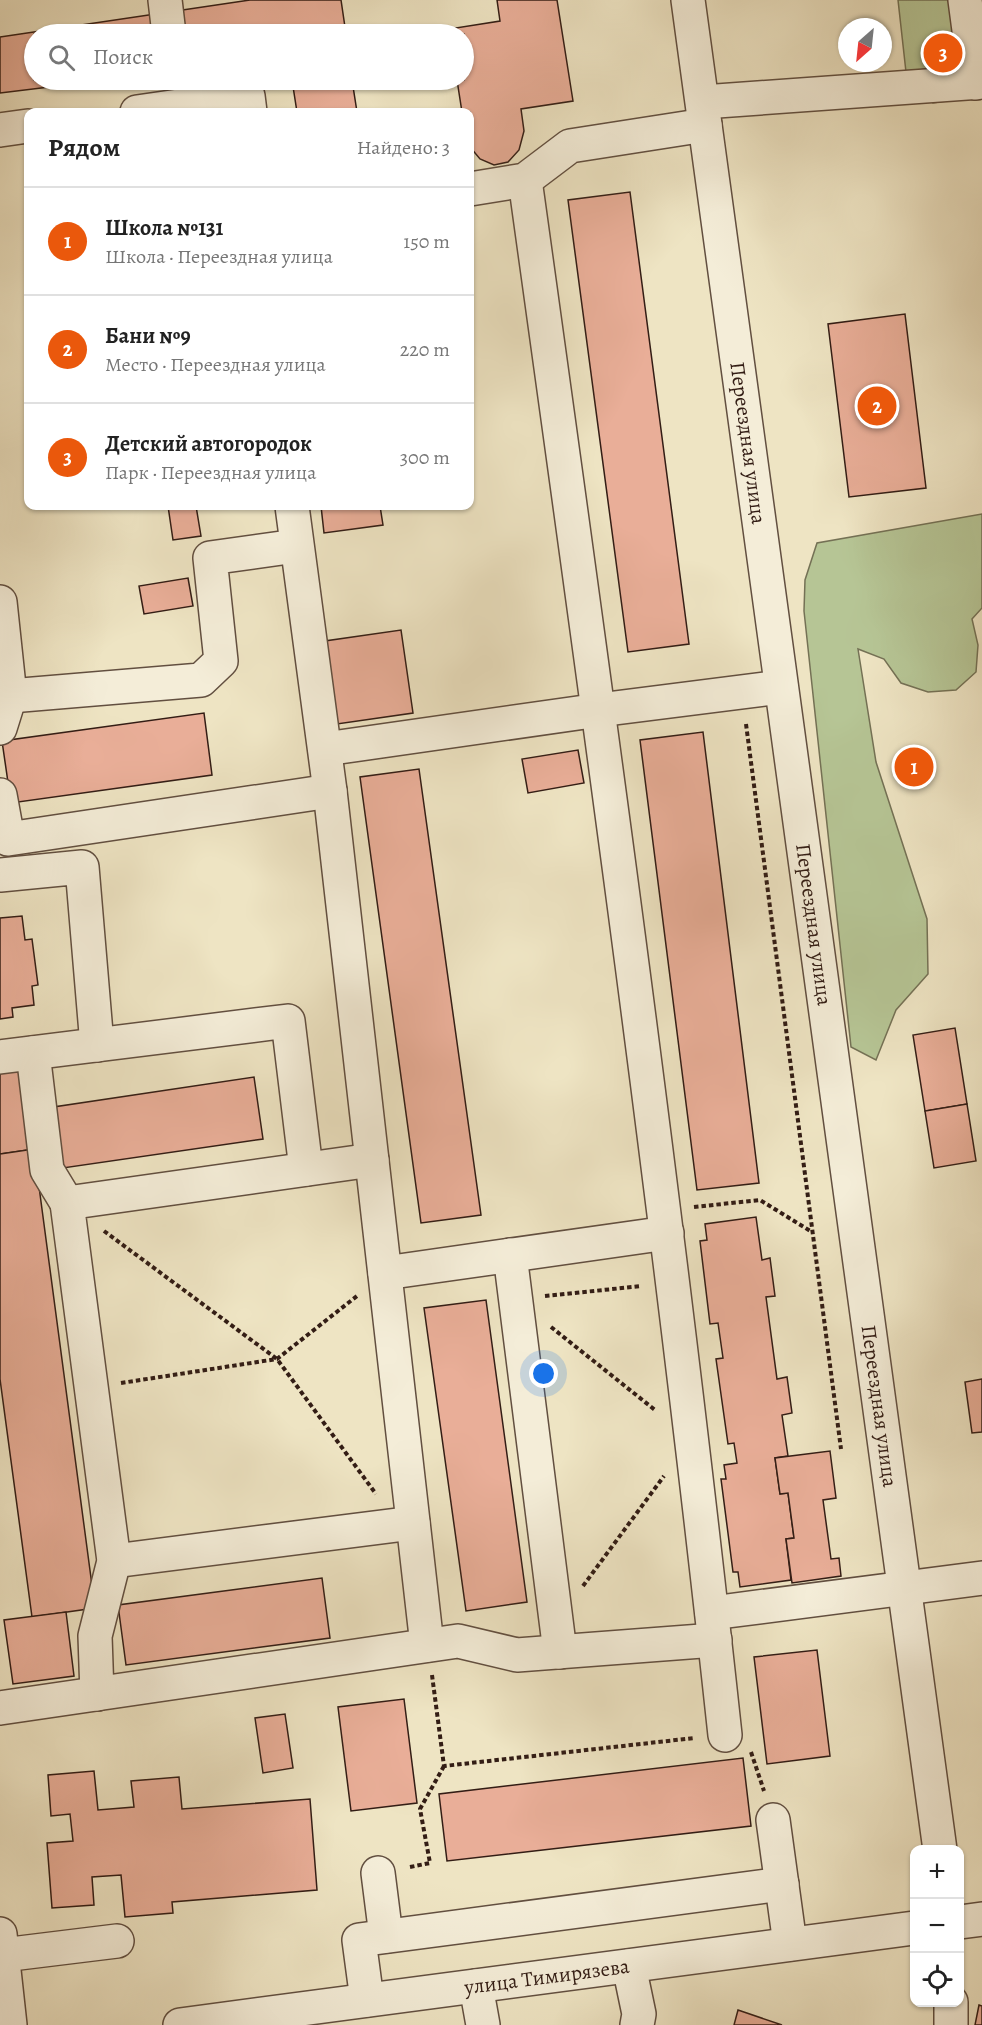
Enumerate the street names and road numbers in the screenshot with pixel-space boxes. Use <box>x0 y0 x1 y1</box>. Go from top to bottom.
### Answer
street label: Переездная улица <box>723 360 773 526</box>
street label: Переездная улица <box>789 842 839 1008</box>
street label: Переездная улица <box>855 1323 904 1489</box>
street label: улица Тимирязева <box>461 1952 631 2001</box>

